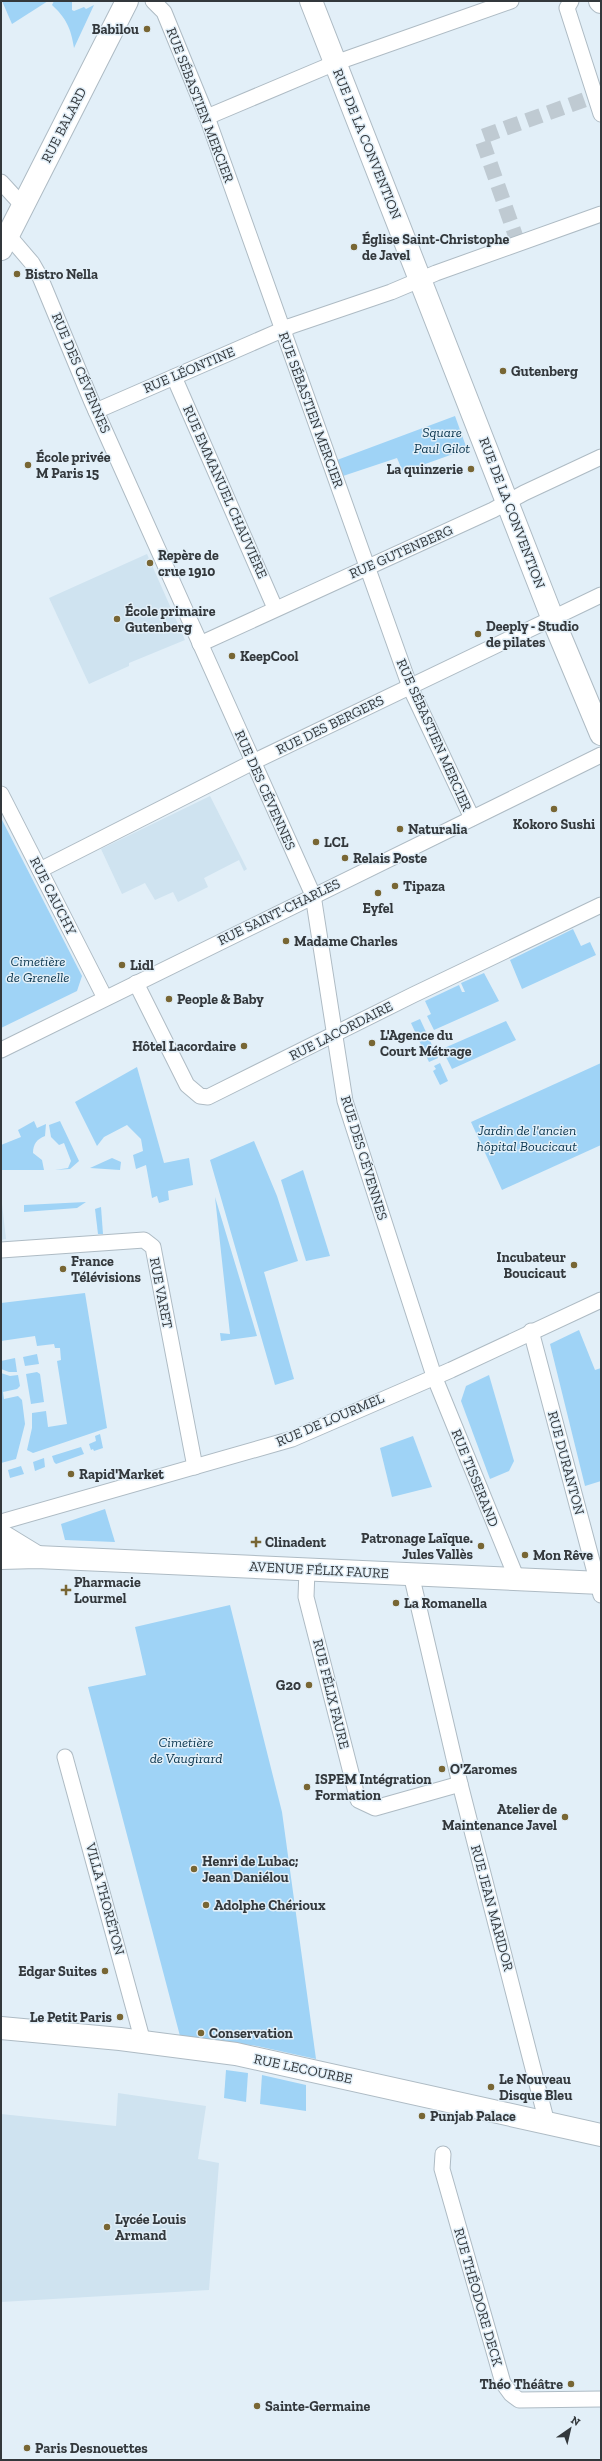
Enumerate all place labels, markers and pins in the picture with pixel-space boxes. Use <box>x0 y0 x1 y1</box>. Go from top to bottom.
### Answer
place label: Babilou <box>92 21 139 38</box>
marker: Babilou <box>142 24 152 34</box>
place label: Église Saint-Christophe de Javel <box>362 231 510 264</box>
marker: Église Saint-Christophe de Javel <box>349 242 359 252</box>
place label: Bistro Nella <box>25 266 98 283</box>
marker: Bistro Nella <box>12 269 22 279</box>
place label: Gutenberg <box>511 363 578 380</box>
marker: Gutenberg <box>498 366 508 376</box>
place label: École privée M Paris 15 <box>36 449 111 482</box>
marker: École privée M Paris 15 <box>23 460 33 470</box>
place label: La quinzerie <box>387 461 463 478</box>
marker: La quinzerie <box>466 464 476 474</box>
place label: Repère de crue 1910 <box>158 547 219 580</box>
marker: Repère de crue 1910 <box>145 558 155 568</box>
place label: École primaire Gutenberg <box>125 603 216 636</box>
marker: École primaire Gutenberg <box>112 614 122 624</box>
place label: Deeply - Studio de pilates <box>486 618 580 651</box>
marker: Deeply - Studio de pilates <box>473 629 483 639</box>
place label: KeepCool <box>240 648 298 665</box>
marker: KeepCool <box>227 651 237 661</box>
marker: Kokoro Sushi <box>549 804 559 814</box>
place label: Kokoro Sushi <box>513 816 595 833</box>
place label: Naturalia <box>408 821 468 838</box>
marker: Naturalia <box>395 824 405 834</box>
place label: LCL <box>324 834 349 851</box>
marker: LCL <box>311 837 321 847</box>
place label: Relais Poste <box>353 850 427 867</box>
marker: Relais Poste <box>340 853 350 863</box>
place label: Tipaza <box>403 878 445 895</box>
marker: Tipaza <box>390 881 400 891</box>
marker: Eyfel <box>373 888 383 898</box>
place label: Eyfel <box>362 900 394 917</box>
place label: Madame Charles <box>294 933 398 950</box>
marker: Madame Charles <box>281 936 291 946</box>
place label: Lidl <box>130 957 154 974</box>
marker: Lidl <box>117 960 127 970</box>
place label: People & Baby <box>177 991 264 1008</box>
marker: People & Baby <box>164 994 174 1004</box>
place label: L'Agence du Court Métrage <box>380 1027 472 1060</box>
place label: Hôtel Lacordaire <box>132 1038 236 1055</box>
marker: L'Agence du Court Métrage <box>367 1038 377 1048</box>
marker: Hôtel Lacordaire <box>239 1041 249 1051</box>
place label: Incubateur Boucicaut <box>497 1249 566 1282</box>
place label: France Télévisions <box>71 1253 142 1286</box>
marker: Incubateur Boucicaut <box>569 1260 579 1270</box>
marker: France Télévisions <box>58 1264 68 1274</box>
place label: Rapid'Market <box>79 1466 164 1483</box>
marker: Rapid'Market <box>66 1469 76 1479</box>
place label: Patronage Laïque. Jules Vallès <box>361 1530 474 1563</box>
place label: Clinadent <box>265 1534 327 1551</box>
marker: Clinadent <box>250 1536 262 1548</box>
marker: Patronage Laïque. Jules Vallès <box>476 1541 486 1551</box>
place label: Mon Rêve <box>533 1547 593 1564</box>
marker: Mon Rêve <box>520 1550 530 1560</box>
place label: Pharmacie Lourmel <box>74 1574 141 1607</box>
marker: Pharmacie Lourmel <box>61 1585 71 1595</box>
place label: La Romanella <box>404 1595 487 1612</box>
marker: La Romanella <box>391 1598 401 1608</box>
place label: G20 <box>276 1677 301 1694</box>
marker: G20 <box>304 1680 314 1690</box>
place label: O'Zaromes <box>450 1761 518 1778</box>
marker: O'Zaromes <box>437 1764 447 1774</box>
place label: ISPEM Intégration Formation <box>315 1771 432 1804</box>
marker: ISPEM Intégration Formation <box>302 1782 312 1792</box>
place label: Atelier de Maintenance Javel <box>442 1801 557 1834</box>
marker: Atelier de Maintenance Javel <box>560 1812 570 1822</box>
place label: Henri de Lubac; Jean Daniélou <box>202 1853 299 1886</box>
marker: Henri de Lubac; Jean Daniélou <box>189 1864 199 1874</box>
place label: Adolphe Chérioux <box>214 1897 326 1914</box>
marker: Adolphe Chérioux <box>201 1900 211 1910</box>
place label: Edgar Suites <box>18 1963 98 1980</box>
marker: Edgar Suites <box>100 1966 110 1976</box>
place label: Le Petit Paris <box>30 2009 113 2026</box>
marker: Le Petit Paris <box>115 2012 125 2022</box>
place label: Conservation <box>209 2025 293 2042</box>
marker: Conservation <box>196 2028 206 2038</box>
place label: Le Nouveau Disque Bleu <box>499 2071 572 2104</box>
marker: Le Nouveau Disque Bleu <box>486 2082 496 2092</box>
place label: Punjab Palace <box>430 2108 516 2125</box>
marker: Punjab Palace <box>417 2111 427 2121</box>
place label: Lycée Louis Armand <box>115 2211 187 2244</box>
marker: Lycée Louis Armand <box>102 2222 112 2232</box>
place label: Théo Théâtre <box>479 2376 563 2393</box>
marker: Théo Théâtre <box>566 2379 576 2389</box>
place label: Sainte-Germaine <box>265 2398 371 2415</box>
marker: Sainte-Germaine <box>252 2401 262 2411</box>
place label: Paris Desnouettes <box>35 2440 148 2457</box>
marker: Paris Desnouettes <box>22 2443 32 2453</box>

